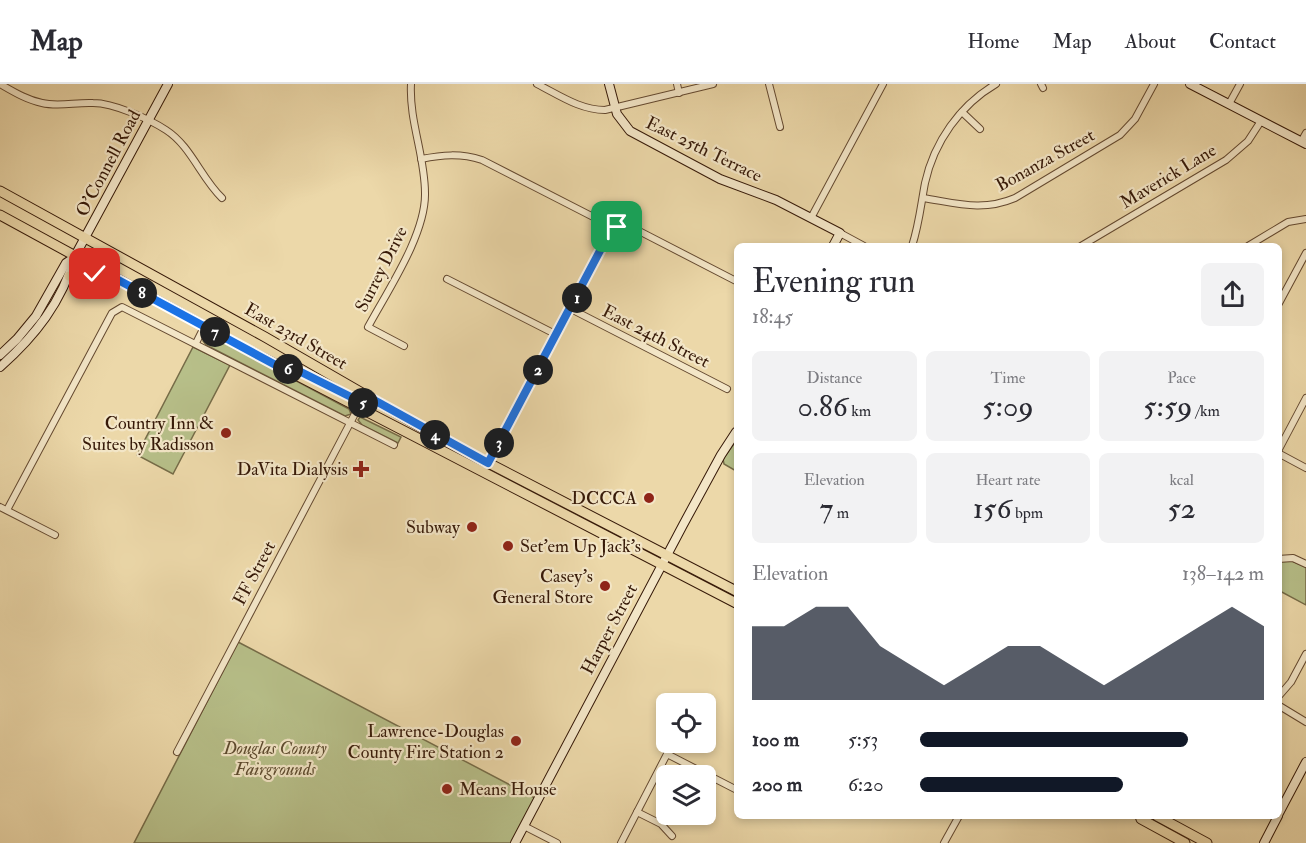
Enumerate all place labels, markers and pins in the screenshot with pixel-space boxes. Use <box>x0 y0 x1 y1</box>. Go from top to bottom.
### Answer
pin <box>591 201 642 252</box>
pin <box>69 248 120 299</box>
pin: 8 <box>127 278 157 308</box>
pin: 1 <box>562 283 592 313</box>
pin: 7 <box>200 317 230 347</box>
pin: 6 <box>273 354 303 384</box>
pin: 2 <box>523 355 553 385</box>
pin: 5 <box>348 388 378 418</box>
place label: Country Inn & Suites by Radisson <box>82 412 214 456</box>
pin: 4 <box>420 420 450 450</box>
marker: Country Inn & Suites by Radisson <box>219 426 233 440</box>
pin: 3 <box>484 428 514 458</box>
place label: DaVita Dialysis <box>237 458 348 481</box>
marker: DaVita Dialysis <box>352 460 370 478</box>
place label: DCCCA <box>571 487 638 510</box>
marker: DCCCA <box>642 491 656 505</box>
place label: Subway <box>406 516 461 539</box>
marker: Subway <box>465 520 479 534</box>
place label: Set'em Up Jack's <box>520 535 641 558</box>
marker: Set'em Up Jack's <box>501 539 515 553</box>
place label: Casey's General Store <box>492 565 593 609</box>
marker: Casey's General Store <box>598 579 612 593</box>
place label: Lawrence-Douglas County Fire Station 2 <box>348 720 504 764</box>
marker: Lawrence-Douglas County Fire Station 2 <box>509 734 523 748</box>
place label: Means House <box>459 778 557 801</box>
marker: Means House <box>440 782 454 796</box>

